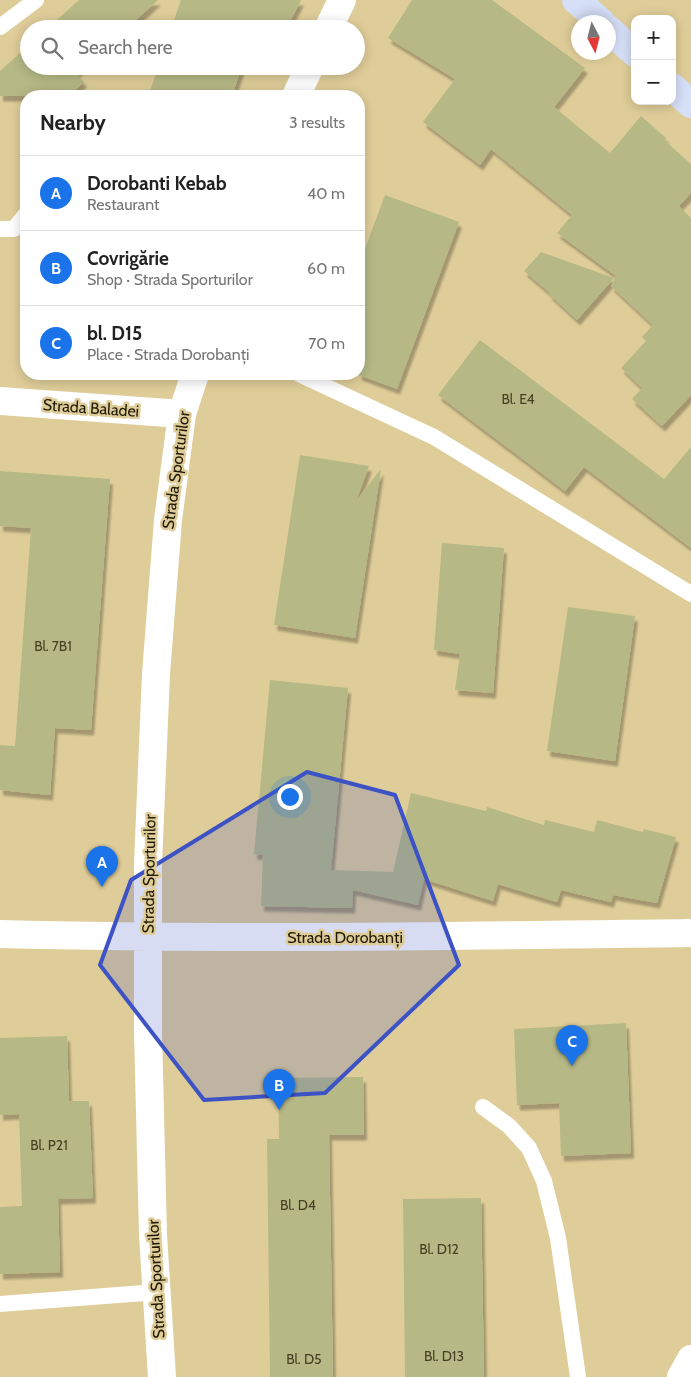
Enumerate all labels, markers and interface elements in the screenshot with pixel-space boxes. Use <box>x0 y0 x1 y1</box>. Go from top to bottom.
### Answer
north arrow <box>571 15 616 60</box>
map controls <box>631 15 676 105</box>
button: + <box>631 15 676 60</box>
search box <box>20 20 365 75</box>
icon: search <box>38 34 66 62</box>
text: Search here <box>78 36 172 59</box>
button: − <box>631 60 676 105</box>
text: Nearby <box>40 110 106 135</box>
text: 3 results <box>289 113 345 132</box>
text: Dorobanti Kebab <box>87 172 227 195</box>
text: A <box>51 184 61 203</box>
text: 40 m <box>307 184 345 203</box>
text: Restaurant <box>87 195 159 214</box>
text: Covrigărie <box>87 247 169 270</box>
text: B <box>51 259 61 278</box>
text: 60 m <box>307 259 345 278</box>
text: Shop · Strada Sporturilor <box>87 270 253 289</box>
text: bl. D15 <box>87 322 142 345</box>
text: C <box>51 334 61 353</box>
text: 70 m <box>308 334 345 353</box>
text: Place · Strada Dorobanți <box>87 345 249 364</box>
house number: Bl. E4 <box>502 390 534 408</box>
street label: Strada Baladei <box>42 395 140 421</box>
street label: Strada Sporturilor <box>158 409 194 530</box>
house number: Bl. 7B1 <box>34 637 72 655</box>
your location <box>277 784 303 810</box>
street label: Strada Sporturilor <box>138 813 160 934</box>
pin: A <box>86 846 118 887</box>
street label: Strada Dorobanți <box>287 928 403 948</box>
pin: C <box>556 1025 588 1066</box>
pin: B <box>263 1069 295 1110</box>
house number: Bl. P21 <box>30 1136 68 1154</box>
house number: Bl. D4 <box>280 1196 316 1214</box>
street label: Strada Sporturilor <box>143 1218 169 1339</box>
house number: Bl. D12 <box>419 1240 459 1258</box>
house number: Bl. D13 <box>424 1347 464 1365</box>
house number: Bl. D5 <box>286 1350 322 1368</box>

